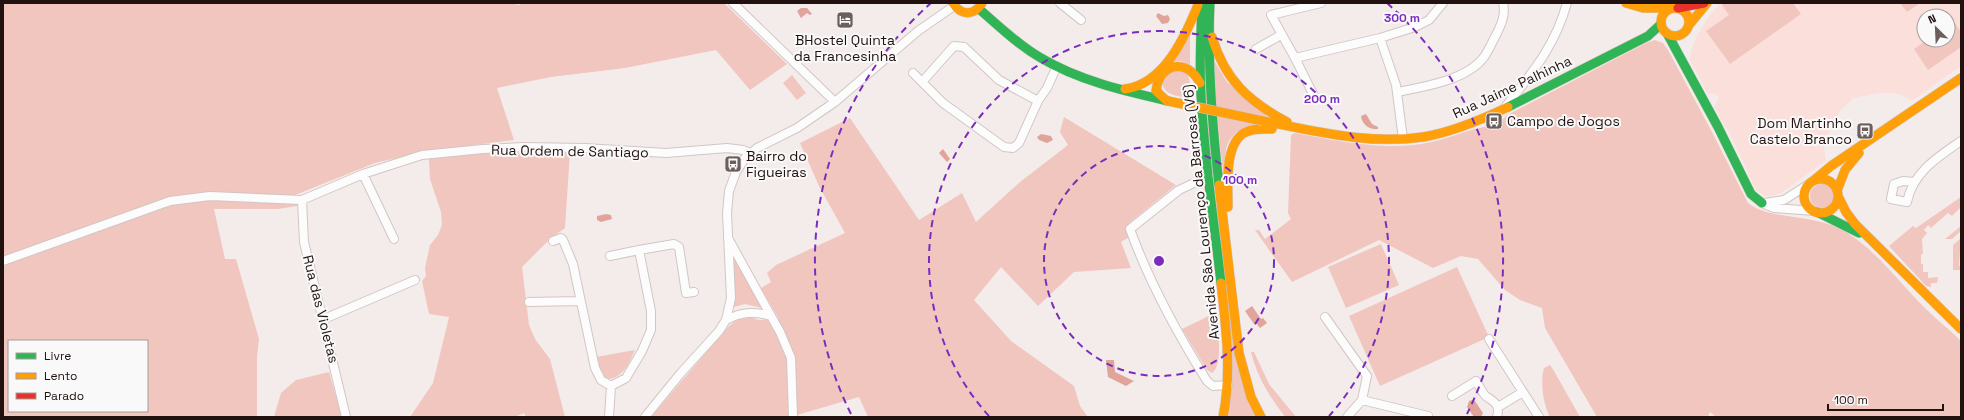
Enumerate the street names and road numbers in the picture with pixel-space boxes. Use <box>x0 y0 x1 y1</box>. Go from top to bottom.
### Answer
street label: Rua Jaime Palhinha <box>1450 52 1574 122</box>
street label: Avenida São Lourenço da Barrosa (V6) <box>1179 84 1223 340</box>
street label: Rua Ordem de Santiago <box>491 141 649 161</box>
street label: Rua das Violetas <box>299 253 343 365</box>

